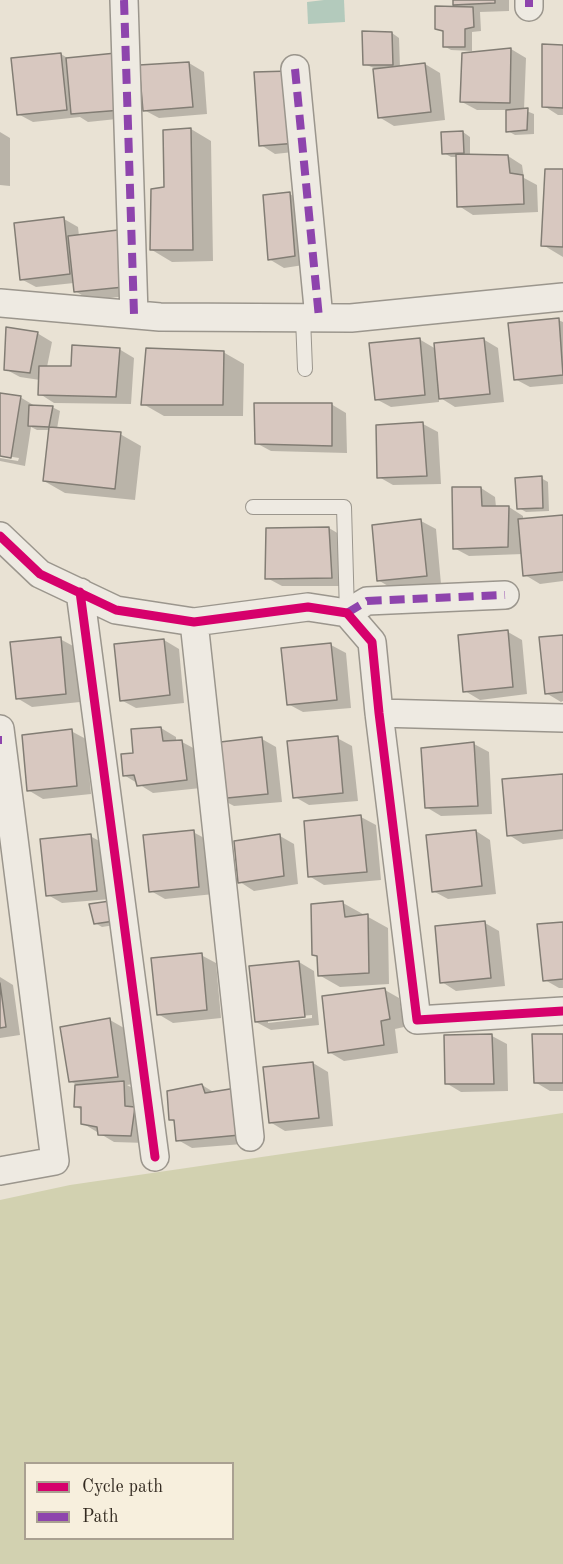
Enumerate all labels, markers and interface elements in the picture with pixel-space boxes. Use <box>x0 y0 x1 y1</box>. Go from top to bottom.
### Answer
legend <box>24 1462 234 1540</box>
text: Cycle path <box>82 1478 163 1496</box>
text: Path <box>82 1508 118 1526</box>

